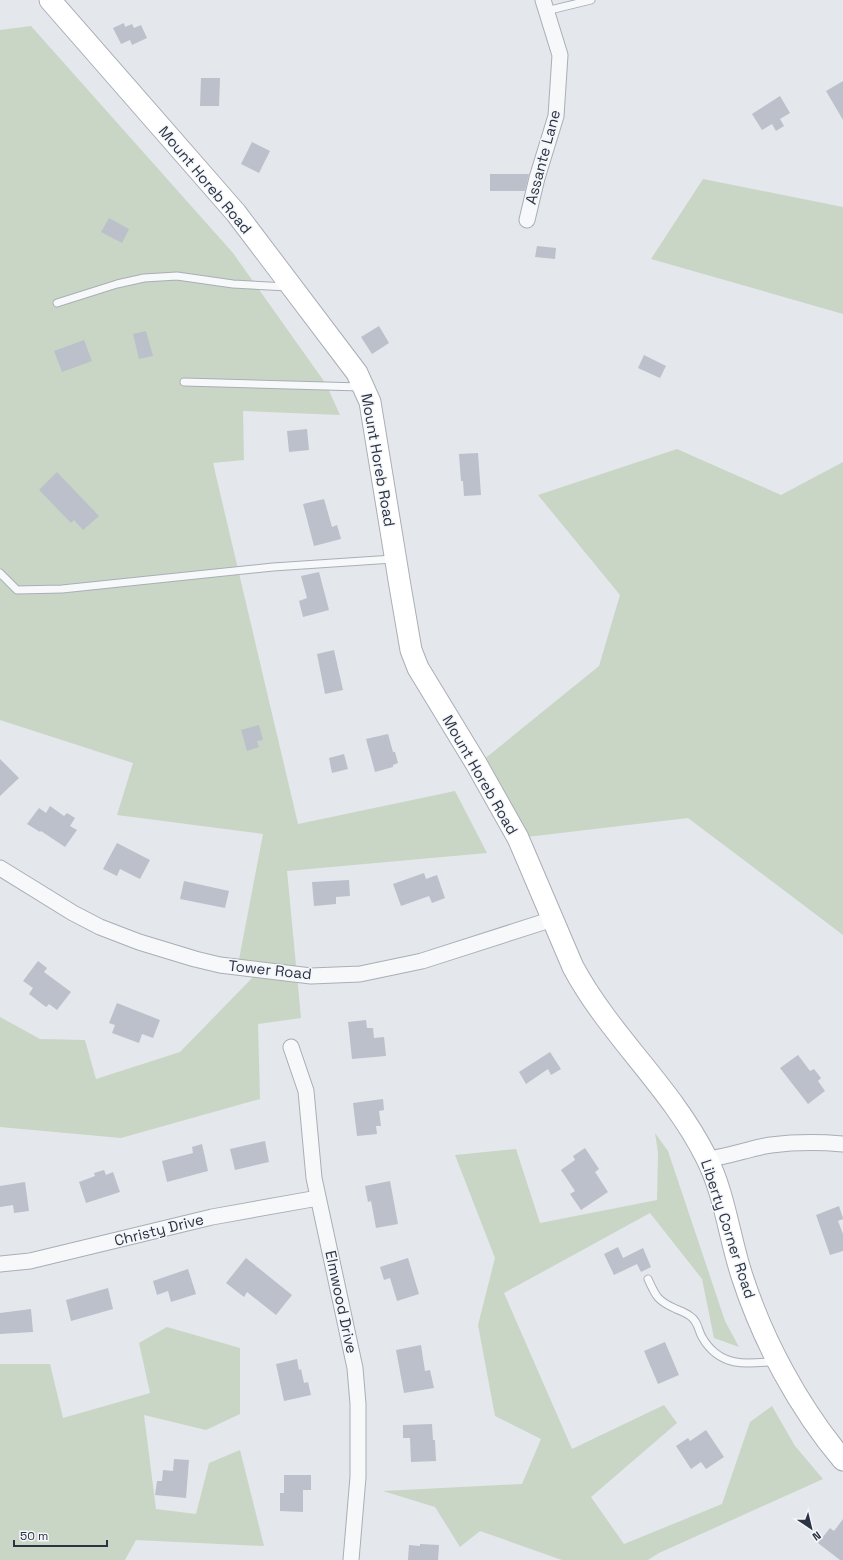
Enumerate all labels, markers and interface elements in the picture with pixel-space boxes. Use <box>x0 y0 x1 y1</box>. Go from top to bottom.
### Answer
street label: Assante Lane <box>521 107 564 206</box>
street label: Mount Horeb Road <box>155 122 256 237</box>
street label: Mount Horeb Road <box>357 392 400 528</box>
street label: Mount Horeb Road <box>438 712 522 838</box>
street label: Tower Road <box>228 956 313 983</box>
street label: Liberty Corner Road <box>697 1157 760 1301</box>
street label: Christy Drive <box>112 1209 206 1250</box>
street label: Elmwood Drive <box>321 1249 362 1355</box>
north arrow <box>791 1508 831 1548</box>
scale bar <box>14 1522 107 1548</box>
text: 50 m <box>20 1528 48 1544</box>
text: N <box>810 1528 824 1544</box>

